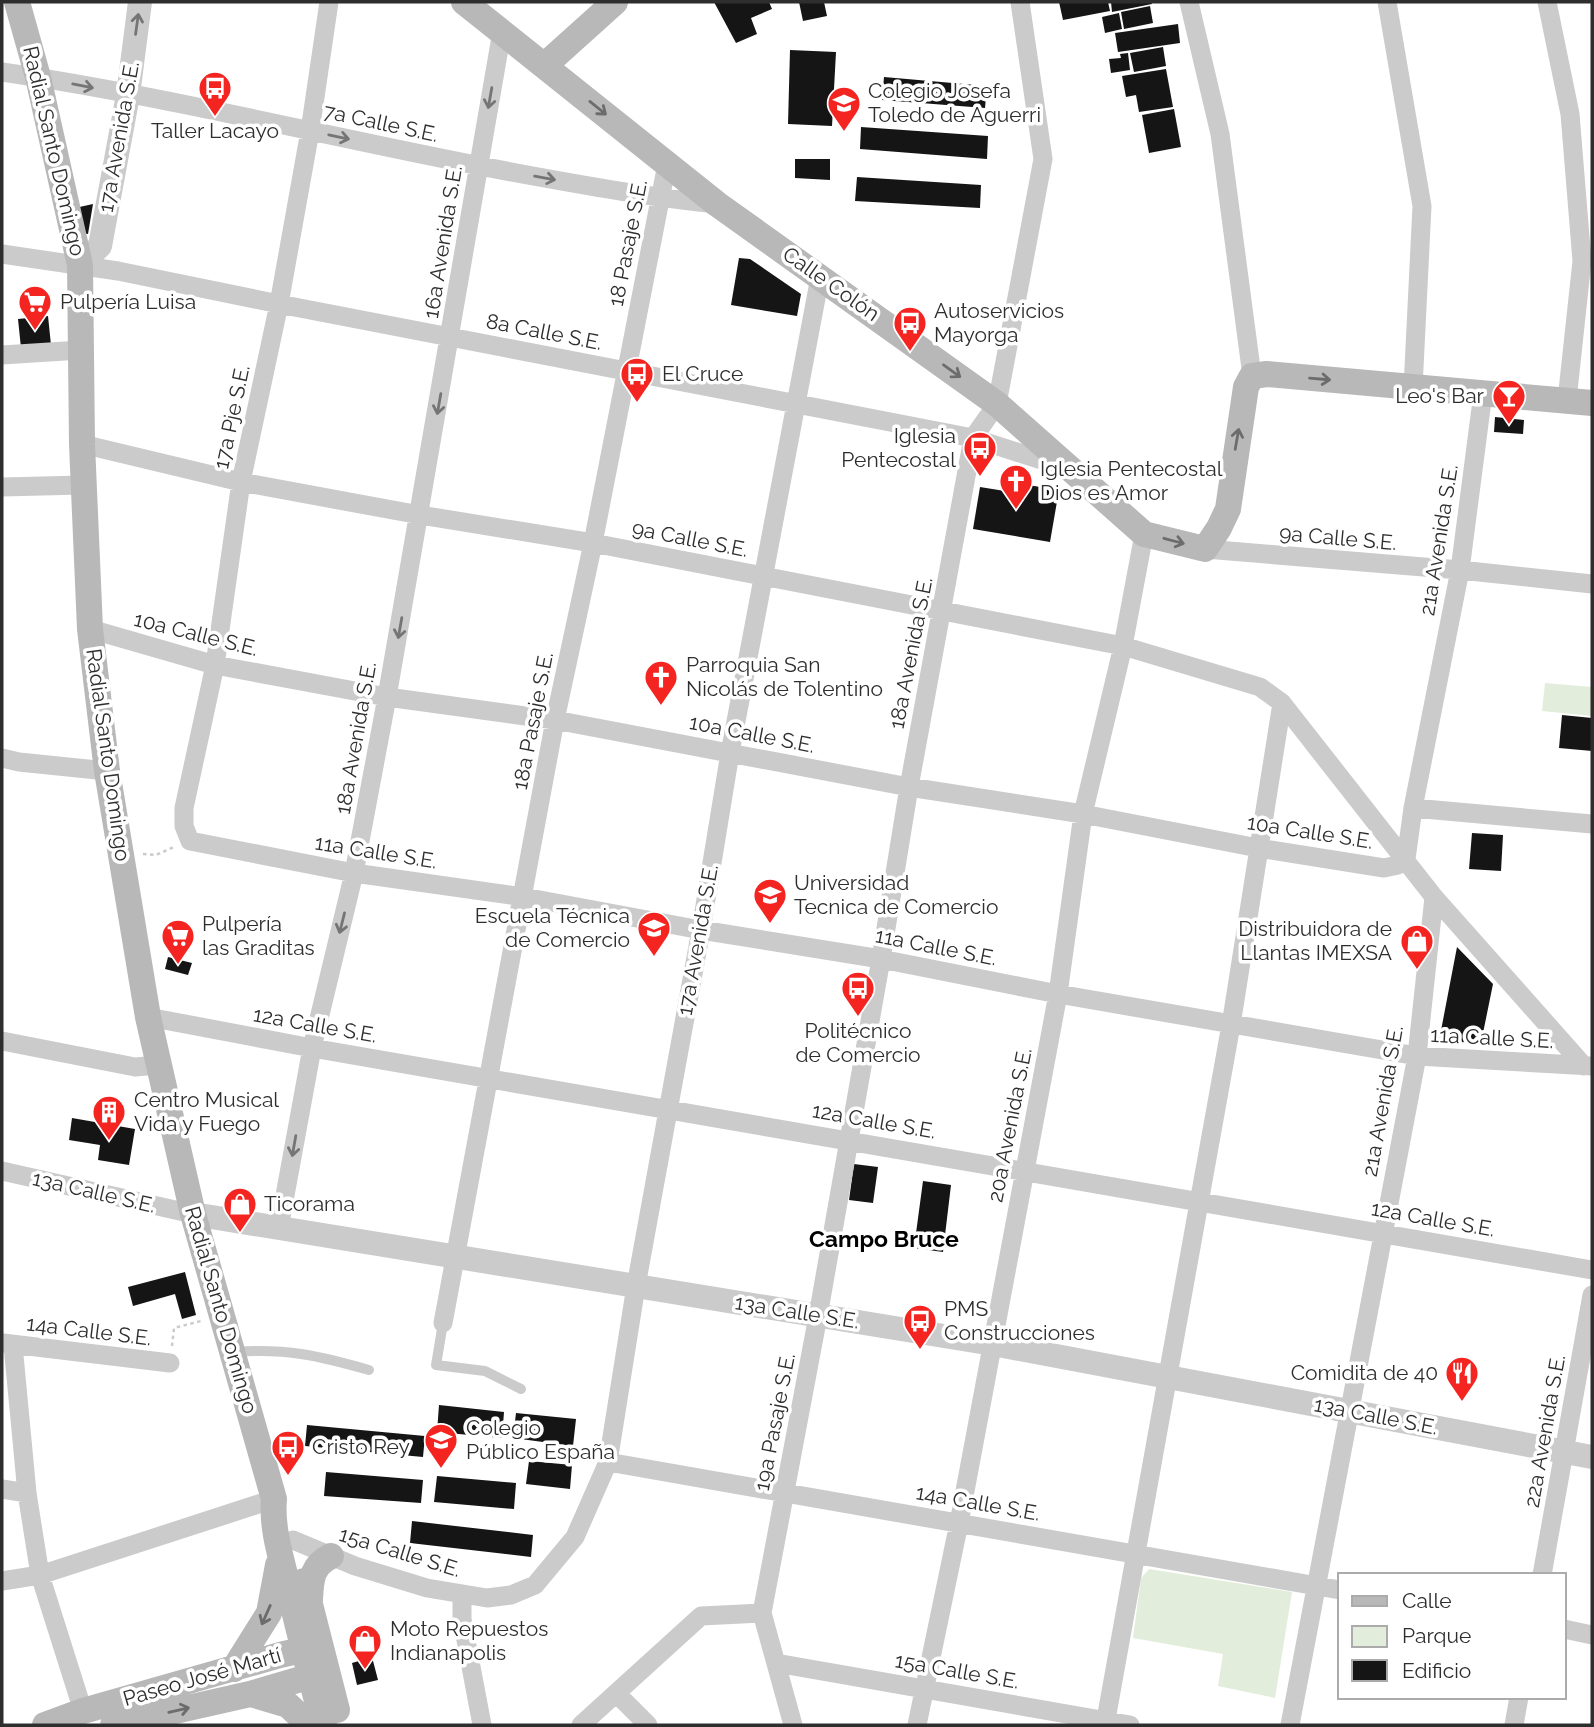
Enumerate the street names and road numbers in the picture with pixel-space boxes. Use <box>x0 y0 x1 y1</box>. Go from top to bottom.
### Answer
street label: Radial Santo Domingo <box>18 43 91 258</box>
street label: 17a Avenida S.E. <box>93 59 144 214</box>
street label: 7a Calle S.E. <box>322 98 441 147</box>
street label: 16a Avenida S.E. <box>418 164 467 320</box>
street label: 18 Pasaje S.E. <box>603 177 652 308</box>
street label: Calle Colón <box>778 241 884 326</box>
street label: 8a Calle S.E. <box>484 308 604 355</box>
street label: 17a Pje S.E. <box>208 363 255 471</box>
street label: 21a Avenida S.E. <box>1414 462 1463 617</box>
street label: 9a Calle S.E. <box>630 515 750 562</box>
street label: 9a Calle S.E. <box>1278 520 1398 555</box>
street label: 18a Avenida S.E. <box>884 575 938 731</box>
street label: 10a Calle S.E. <box>131 606 261 661</box>
street label: Radial Santo Domingo <box>81 647 136 863</box>
street label: 18a Pasaje S.E. <box>507 650 558 792</box>
street label: 18a Avenida S.E. <box>330 660 381 816</box>
street label: 10a Calle S.E. <box>687 709 817 758</box>
street label: 10a Calle S.E. <box>1245 809 1375 854</box>
street label: 11a Calle S.E. <box>313 830 439 873</box>
street label: 17a Avenida S.E. <box>672 862 723 1017</box>
street label: 11a Calle S.E. <box>873 922 999 971</box>
street label: 12a Calle S.E. <box>251 1001 379 1048</box>
street label: 11a Calle S.E. <box>1430 1022 1554 1053</box>
street label: 21a Avenida S.E. <box>1357 1023 1408 1178</box>
street label: 20a Avenida S.E. <box>982 1046 1037 1204</box>
street label: 12a Calle S.E. <box>810 1097 938 1144</box>
street label: 13a Calle S.E. <box>30 1165 158 1218</box>
street label: 12a Calle S.E. <box>1369 1195 1497 1242</box>
street label: Radial Santo Domingo <box>180 1203 263 1416</box>
street label: 13a Calle S.E. <box>733 1289 861 1334</box>
street label: 14a Calle S.E. <box>25 1310 153 1351</box>
street label: 19a Pasaje S.E. <box>749 1351 800 1493</box>
street label: 22a Avenida S.E. <box>1519 1352 1570 1509</box>
street label: 13a Calle S.E. <box>1312 1391 1440 1440</box>
street label: 14a Calle S.E. <box>914 1479 1042 1526</box>
street label: 15a Calle S.E. <box>336 1521 464 1582</box>
street label: Paseo José Martí <box>120 1642 284 1711</box>
street label: 15a Calle S.E. <box>893 1647 1021 1694</box>

